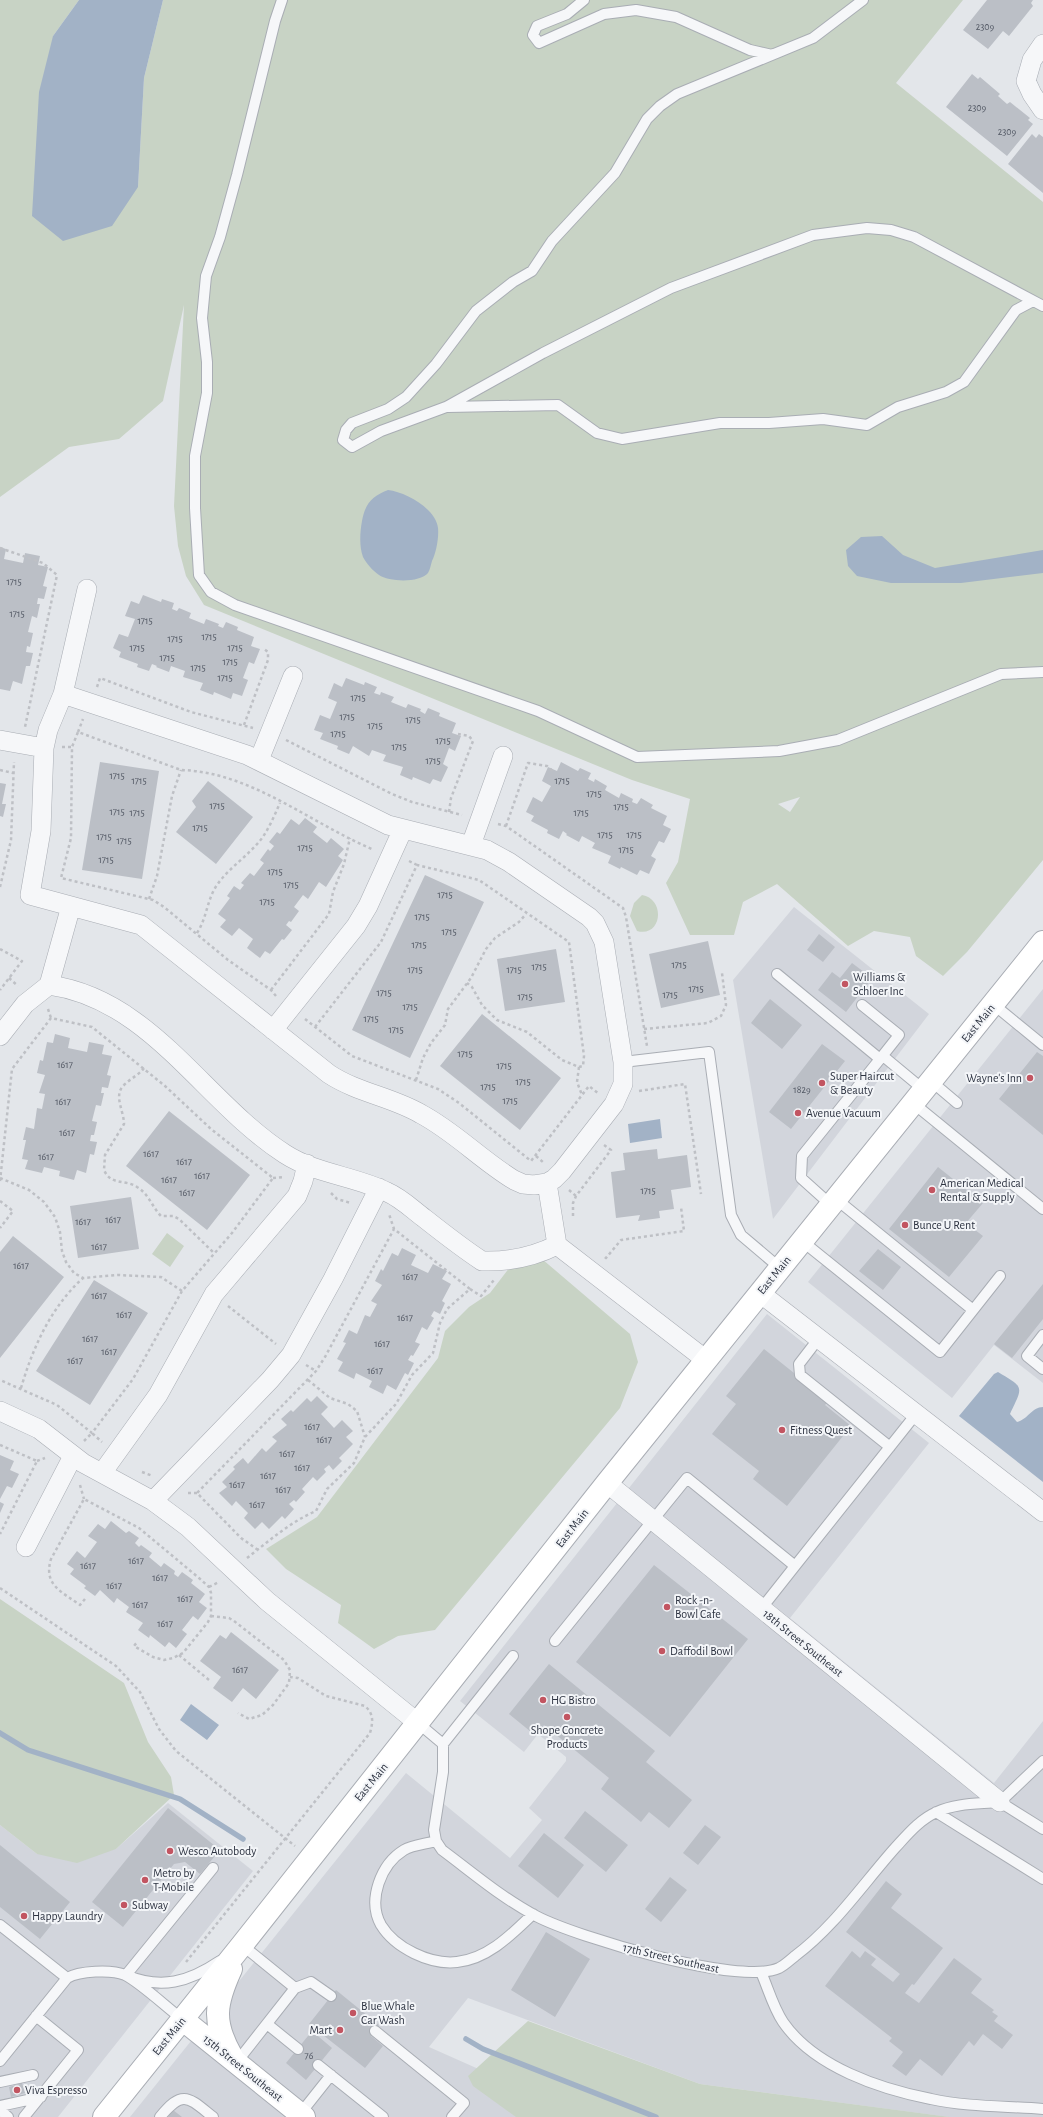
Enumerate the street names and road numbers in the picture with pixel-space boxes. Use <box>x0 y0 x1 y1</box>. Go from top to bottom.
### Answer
street label: East Main <box>959 1002 997 1044</box>
street label: East Main <box>755 1254 793 1296</box>
street label: East Main <box>553 1506 591 1550</box>
street label: 18th Street Southeast <box>761 1607 845 1679</box>
street label: East Main <box>352 1761 390 1803</box>
street label: 17th Street Southeast <box>622 1941 720 1975</box>
street label: East Main <box>150 2015 188 2057</box>
street label: 15th Street Southeast <box>201 2032 285 2104</box>

